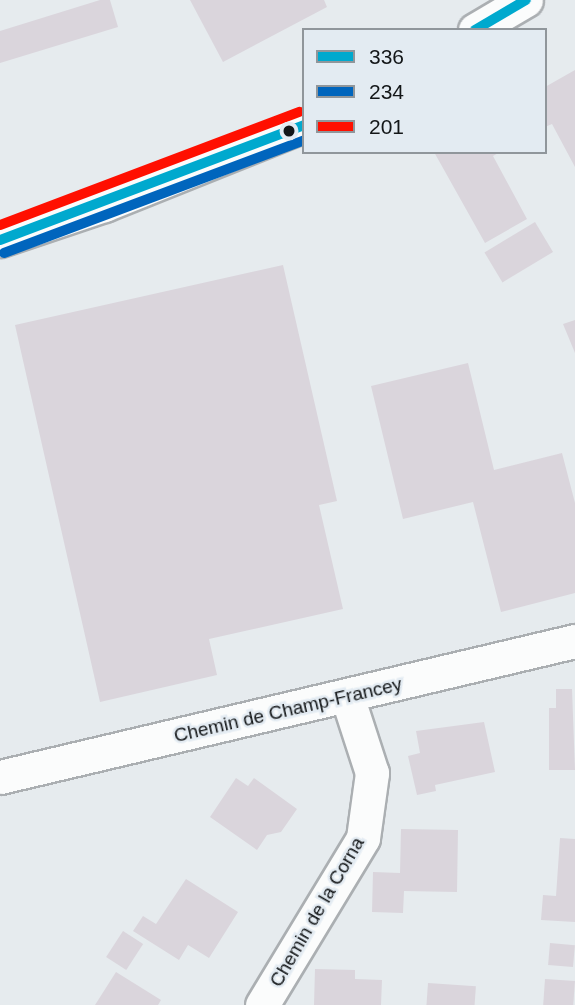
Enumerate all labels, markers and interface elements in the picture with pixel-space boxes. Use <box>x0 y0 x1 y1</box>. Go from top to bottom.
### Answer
legend <box>302 28 547 154</box>
text: 336 <box>369 45 404 68</box>
text: 234 <box>369 80 404 103</box>
text: 201 <box>369 115 404 138</box>
unlabelled marker <box>282 124 296 138</box>
street label: Chemin de Champ-Francey <box>172 673 404 747</box>
street label: Chemin de la Corna <box>265 833 369 991</box>

